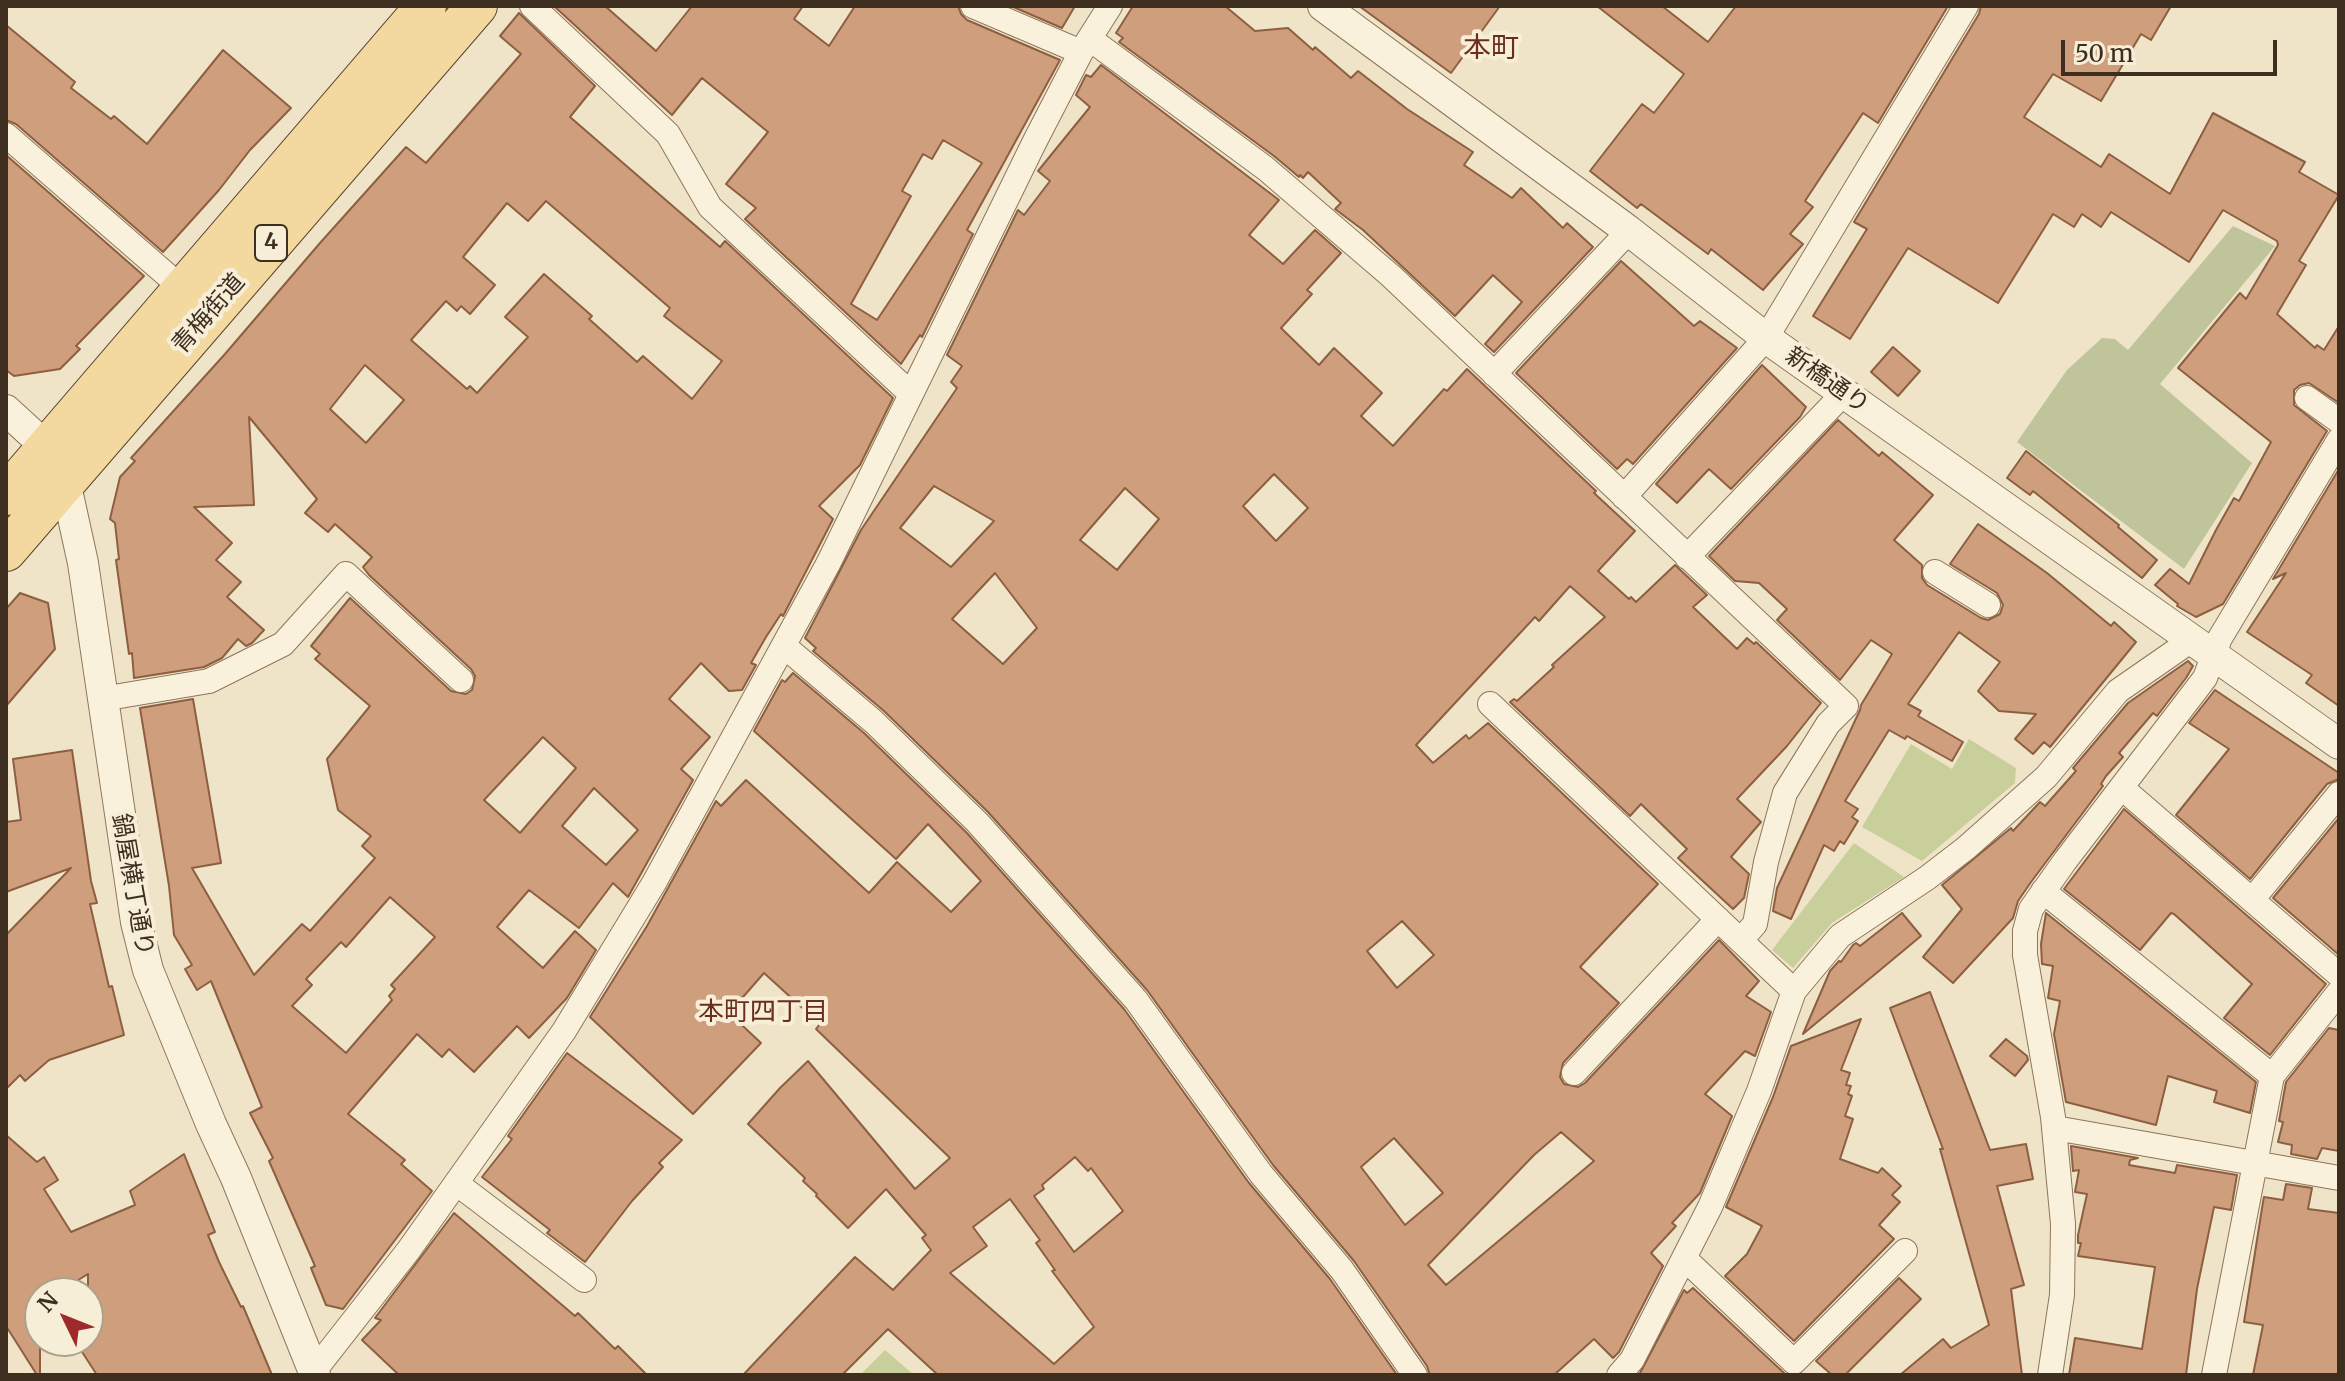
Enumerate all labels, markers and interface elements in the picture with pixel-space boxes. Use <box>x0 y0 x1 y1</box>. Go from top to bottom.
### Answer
scale bar <box>2065 24 2281 74</box>
district label: 本町 <box>1463 32 1519 66</box>
text: 50 m <box>2075 38 2134 69</box>
road number: 4 <box>255 225 287 261</box>
street label: 青梅街道 <box>167 268 251 360</box>
street label: 新橋通り <box>1779 342 1875 420</box>
street label: 鍋屋横丁通り <box>105 812 159 958</box>
district label: 本町四丁目 <box>698 997 828 1029</box>
north arrow <box>24 1277 104 1357</box>
text: N <box>32 1286 64 1318</box>

